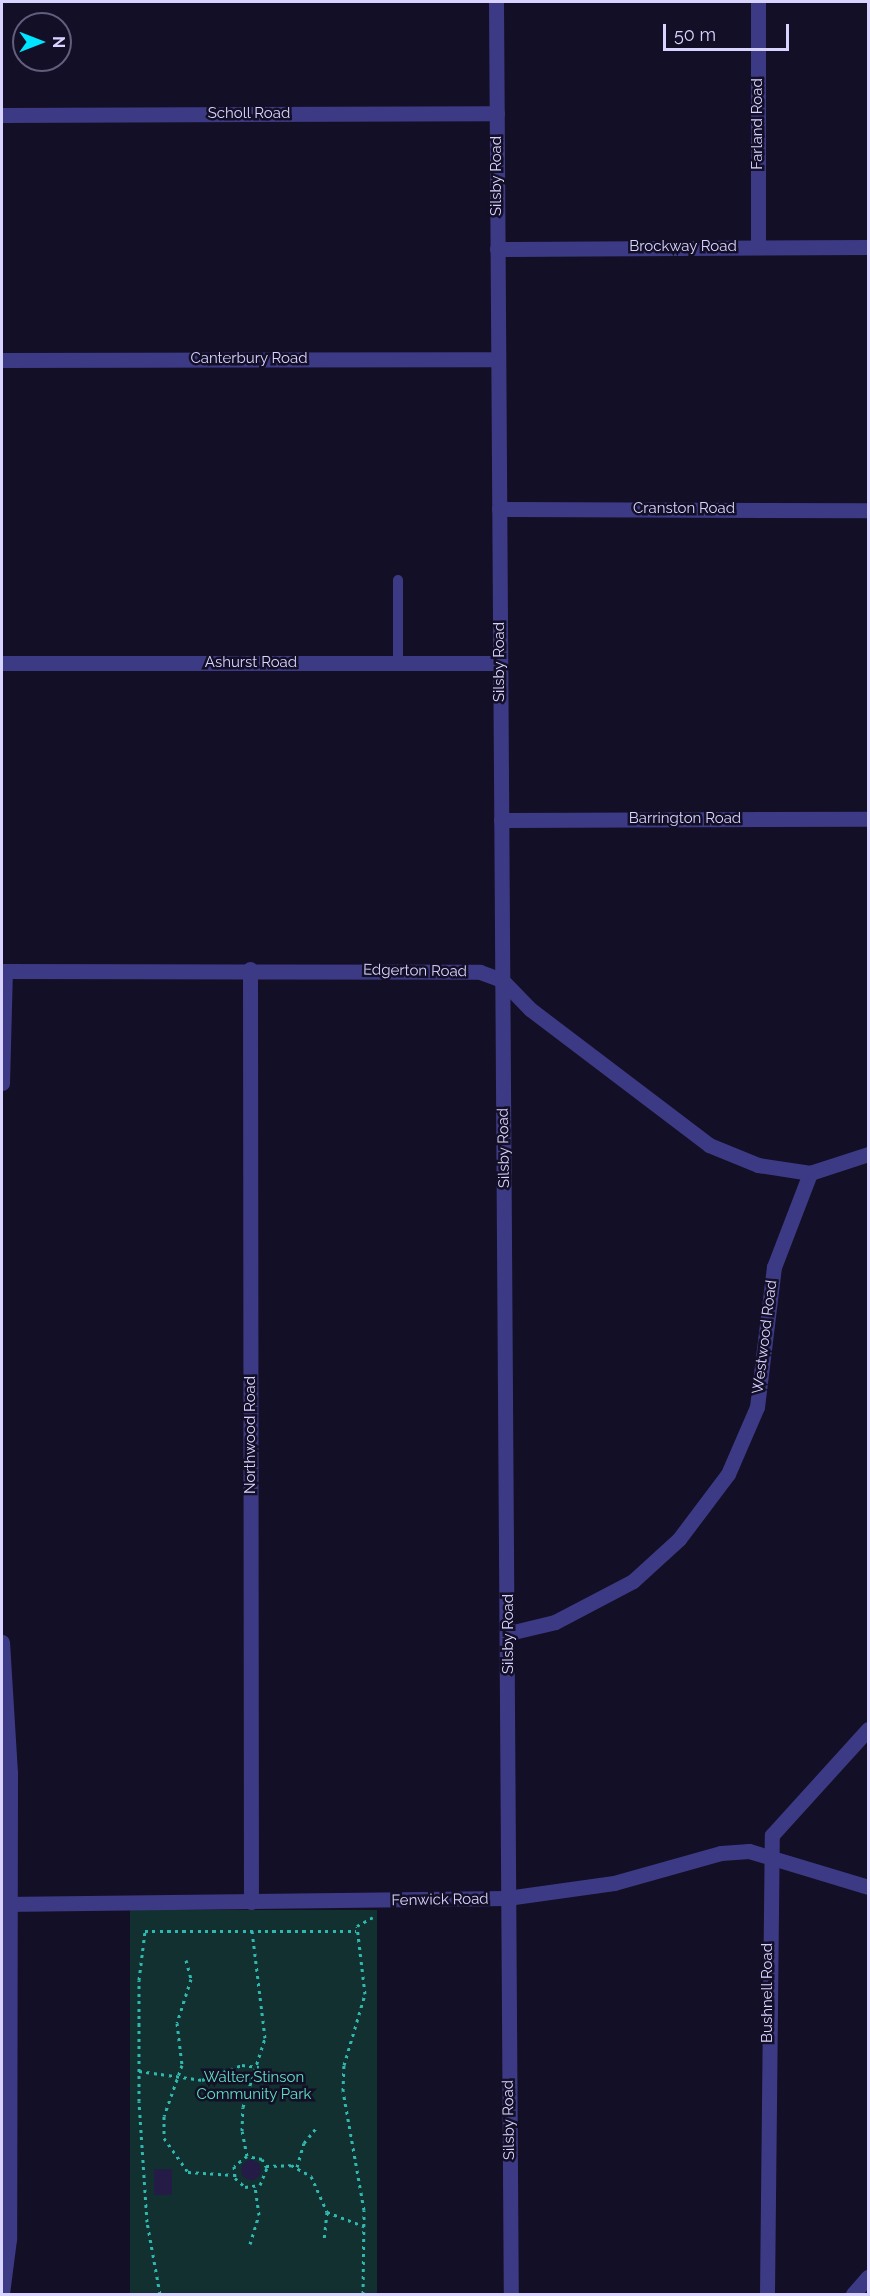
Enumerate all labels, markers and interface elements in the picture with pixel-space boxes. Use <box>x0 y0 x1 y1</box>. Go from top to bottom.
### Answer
north arrow <box>12 12 72 72</box>
scale bar <box>666 12 792 50</box>
text: 50 m <box>674 24 716 45</box>
text: N <box>49 36 68 48</box>
street label: Farland Road <box>749 78 767 170</box>
street label: Scholl Road <box>208 105 290 123</box>
street label: Silsby Road <box>488 136 506 216</box>
street label: Brockway Road <box>629 238 737 256</box>
street label: Canterbury Road <box>190 350 308 368</box>
street label: Cranston Road <box>633 500 735 518</box>
street label: Silsby Road <box>491 622 509 702</box>
street label: Ashurst Road <box>205 654 297 672</box>
street label: Barrington Road <box>629 810 741 828</box>
street label: Edgerton Road <box>363 961 467 981</box>
street label: Silsby Road <box>494 1108 514 1188</box>
street label: Westwood Road <box>749 1279 781 1395</box>
street label: Northwood Road <box>242 1376 260 1494</box>
street label: Silsby Road <box>500 1594 518 1674</box>
street label: Fenwick Road <box>391 1890 489 1910</box>
street label: Bushnell Road <box>759 1943 777 2043</box>
park label: Walter Stinson Community Park <box>196 2068 312 2103</box>
street label: Silsby Road <box>499 2080 519 2160</box>

